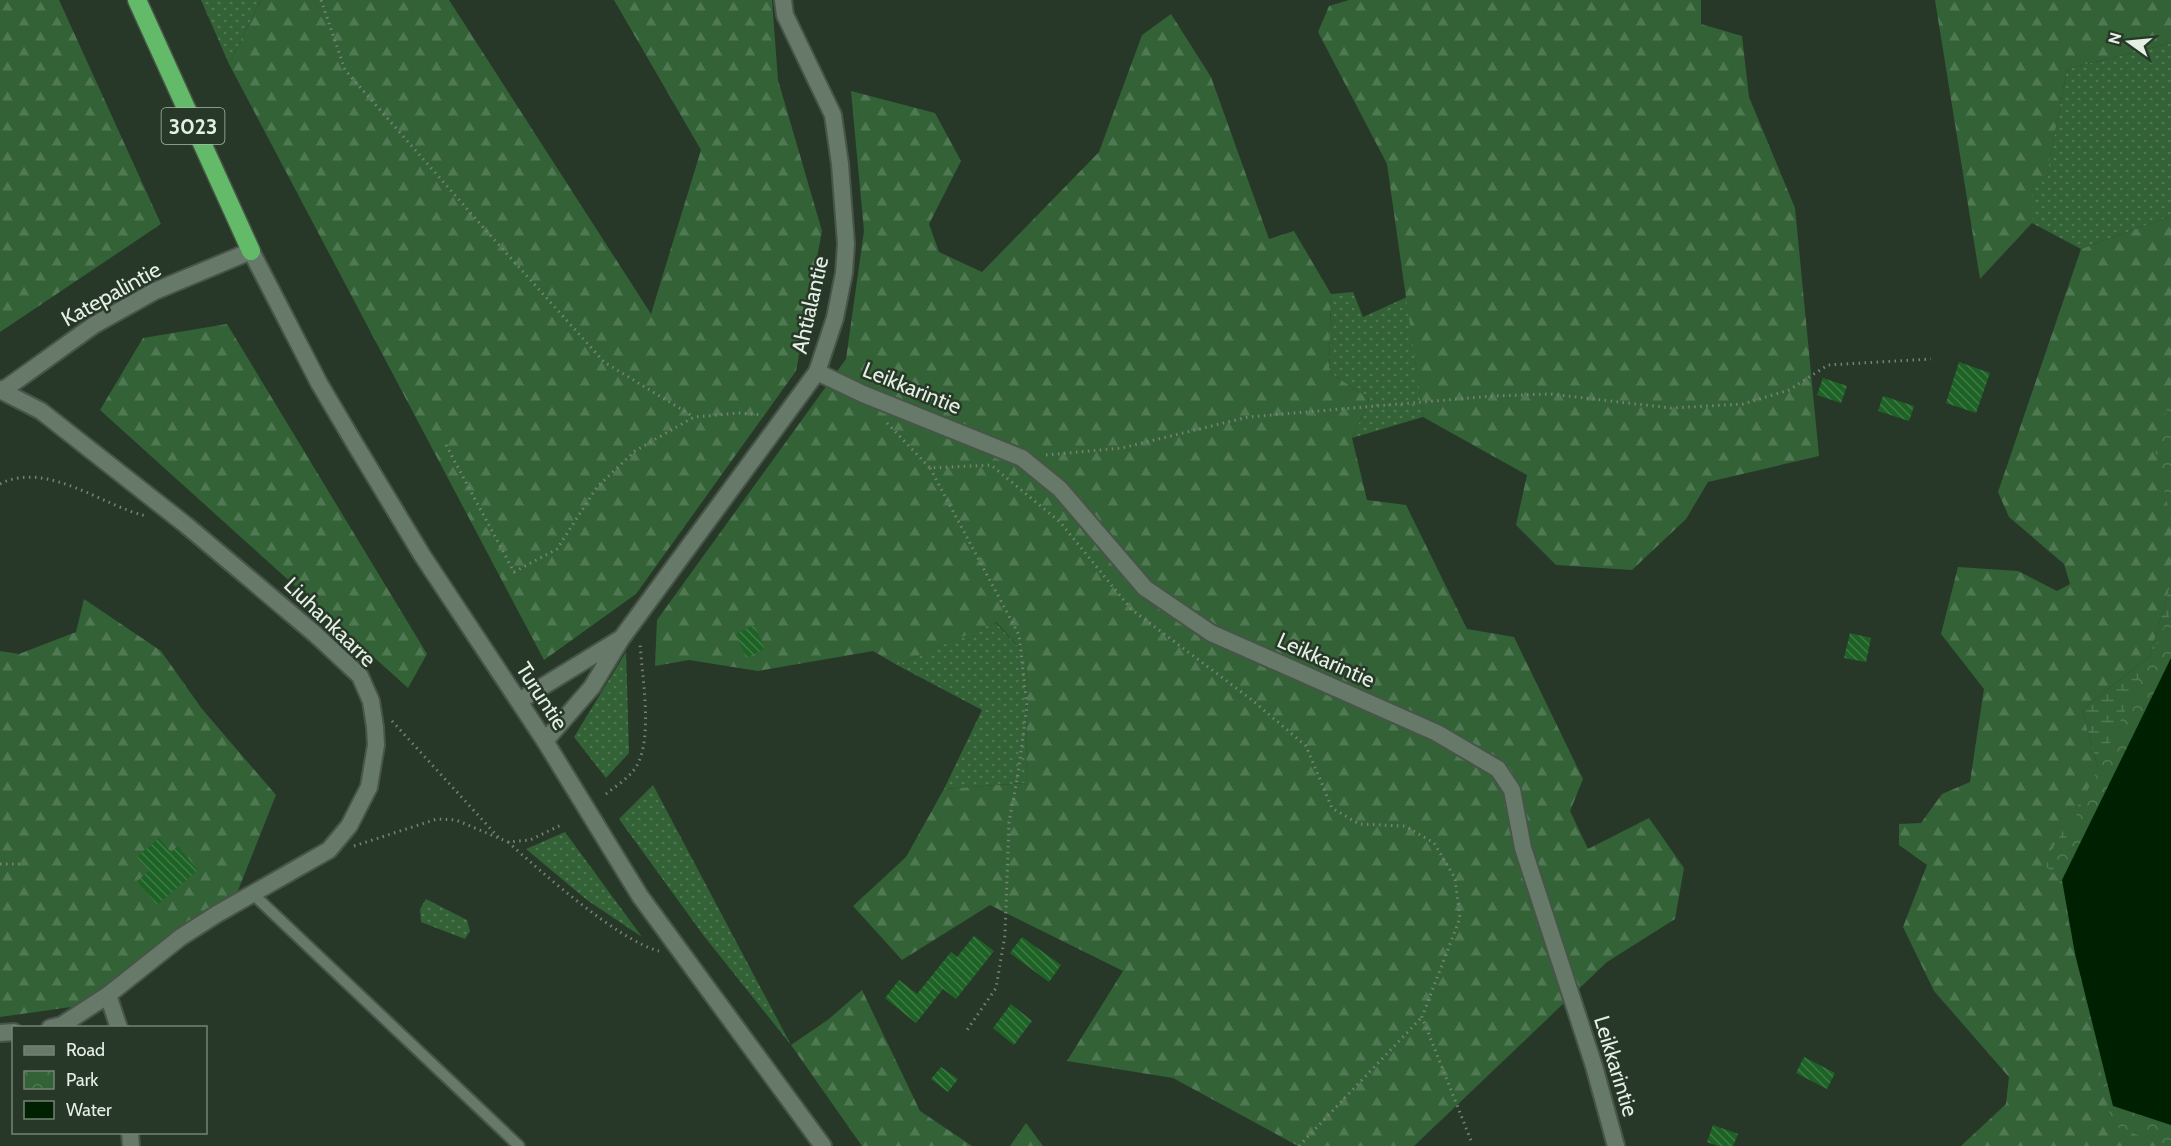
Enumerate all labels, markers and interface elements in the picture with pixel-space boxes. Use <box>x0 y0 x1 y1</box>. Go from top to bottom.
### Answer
north arrow <box>2099 12 2159 72</box>
text: N <box>2104 30 2126 46</box>
road number: 3023 <box>162 108 224 144</box>
street label: Ahtialantie <box>786 254 834 356</box>
street label: Katepalintie <box>57 256 165 332</box>
street label: Leikkarintie <box>859 356 965 420</box>
street label: Liuhankaarre <box>278 571 382 673</box>
street label: Leikkarintie <box>1273 627 1379 693</box>
street label: Turuntie <box>510 657 574 735</box>
street label: Leikkarintie <box>1588 1012 1644 1120</box>
legend <box>12 1026 207 1134</box>
text: Road <box>66 1039 105 1061</box>
text: Park <box>66 1069 99 1091</box>
text: Water <box>66 1099 112 1121</box>

